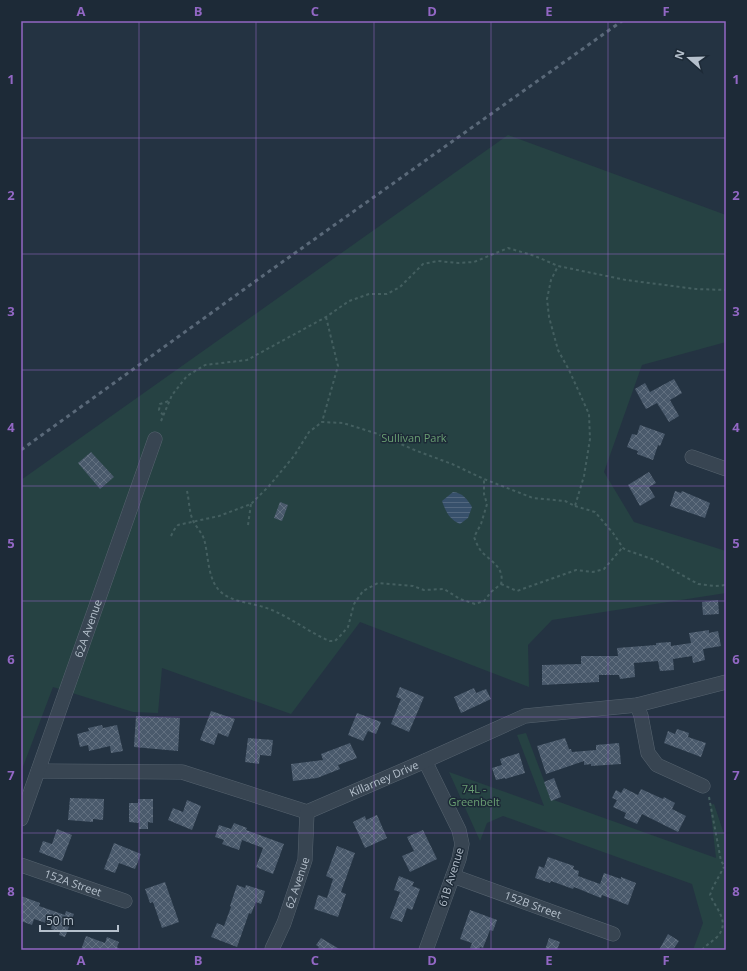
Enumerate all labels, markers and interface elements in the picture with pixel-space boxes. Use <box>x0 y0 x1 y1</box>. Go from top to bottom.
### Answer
text: A <box>77 2 86 20</box>
text: B <box>194 2 203 20</box>
text: C <box>311 2 319 20</box>
text: D <box>427 2 437 20</box>
text: E <box>545 2 553 20</box>
text: F <box>662 2 670 20</box>
north arrow <box>669 38 709 78</box>
text: N <box>671 48 688 61</box>
text: 1 <box>7 70 15 88</box>
text: 1 <box>732 70 740 88</box>
text: 2 <box>7 186 15 204</box>
text: 2 <box>732 186 740 204</box>
text: 3 <box>7 302 15 320</box>
text: 3 <box>732 302 740 320</box>
text: 4 <box>7 418 15 436</box>
text: 4 <box>732 418 740 436</box>
park label: Sullivan Park <box>381 430 447 445</box>
text: 5 <box>7 534 15 552</box>
text: 5 <box>732 534 740 552</box>
street label: 62A Avenue <box>71 597 105 659</box>
text: 6 <box>7 650 15 668</box>
text: 6 <box>732 650 740 668</box>
street label: Killarney Drive <box>347 757 421 800</box>
text: 7 <box>7 766 15 784</box>
text: 7 <box>732 766 740 784</box>
park label: 74L - Greenbelt <box>448 781 500 809</box>
street label: 61B Avenue <box>434 846 467 908</box>
street label: 62 Avenue <box>281 855 313 911</box>
street label: 152A Street <box>43 866 104 899</box>
text: 8 <box>7 882 15 900</box>
text: 8 <box>732 882 740 900</box>
street label: 152B Street <box>502 887 564 922</box>
scale bar <box>40 907 118 933</box>
text: 50 m <box>46 912 74 929</box>
text: A <box>77 951 86 969</box>
text: B <box>194 951 203 969</box>
text: C <box>311 951 319 969</box>
text: D <box>427 951 437 969</box>
text: E <box>545 951 553 969</box>
text: F <box>662 951 670 969</box>

